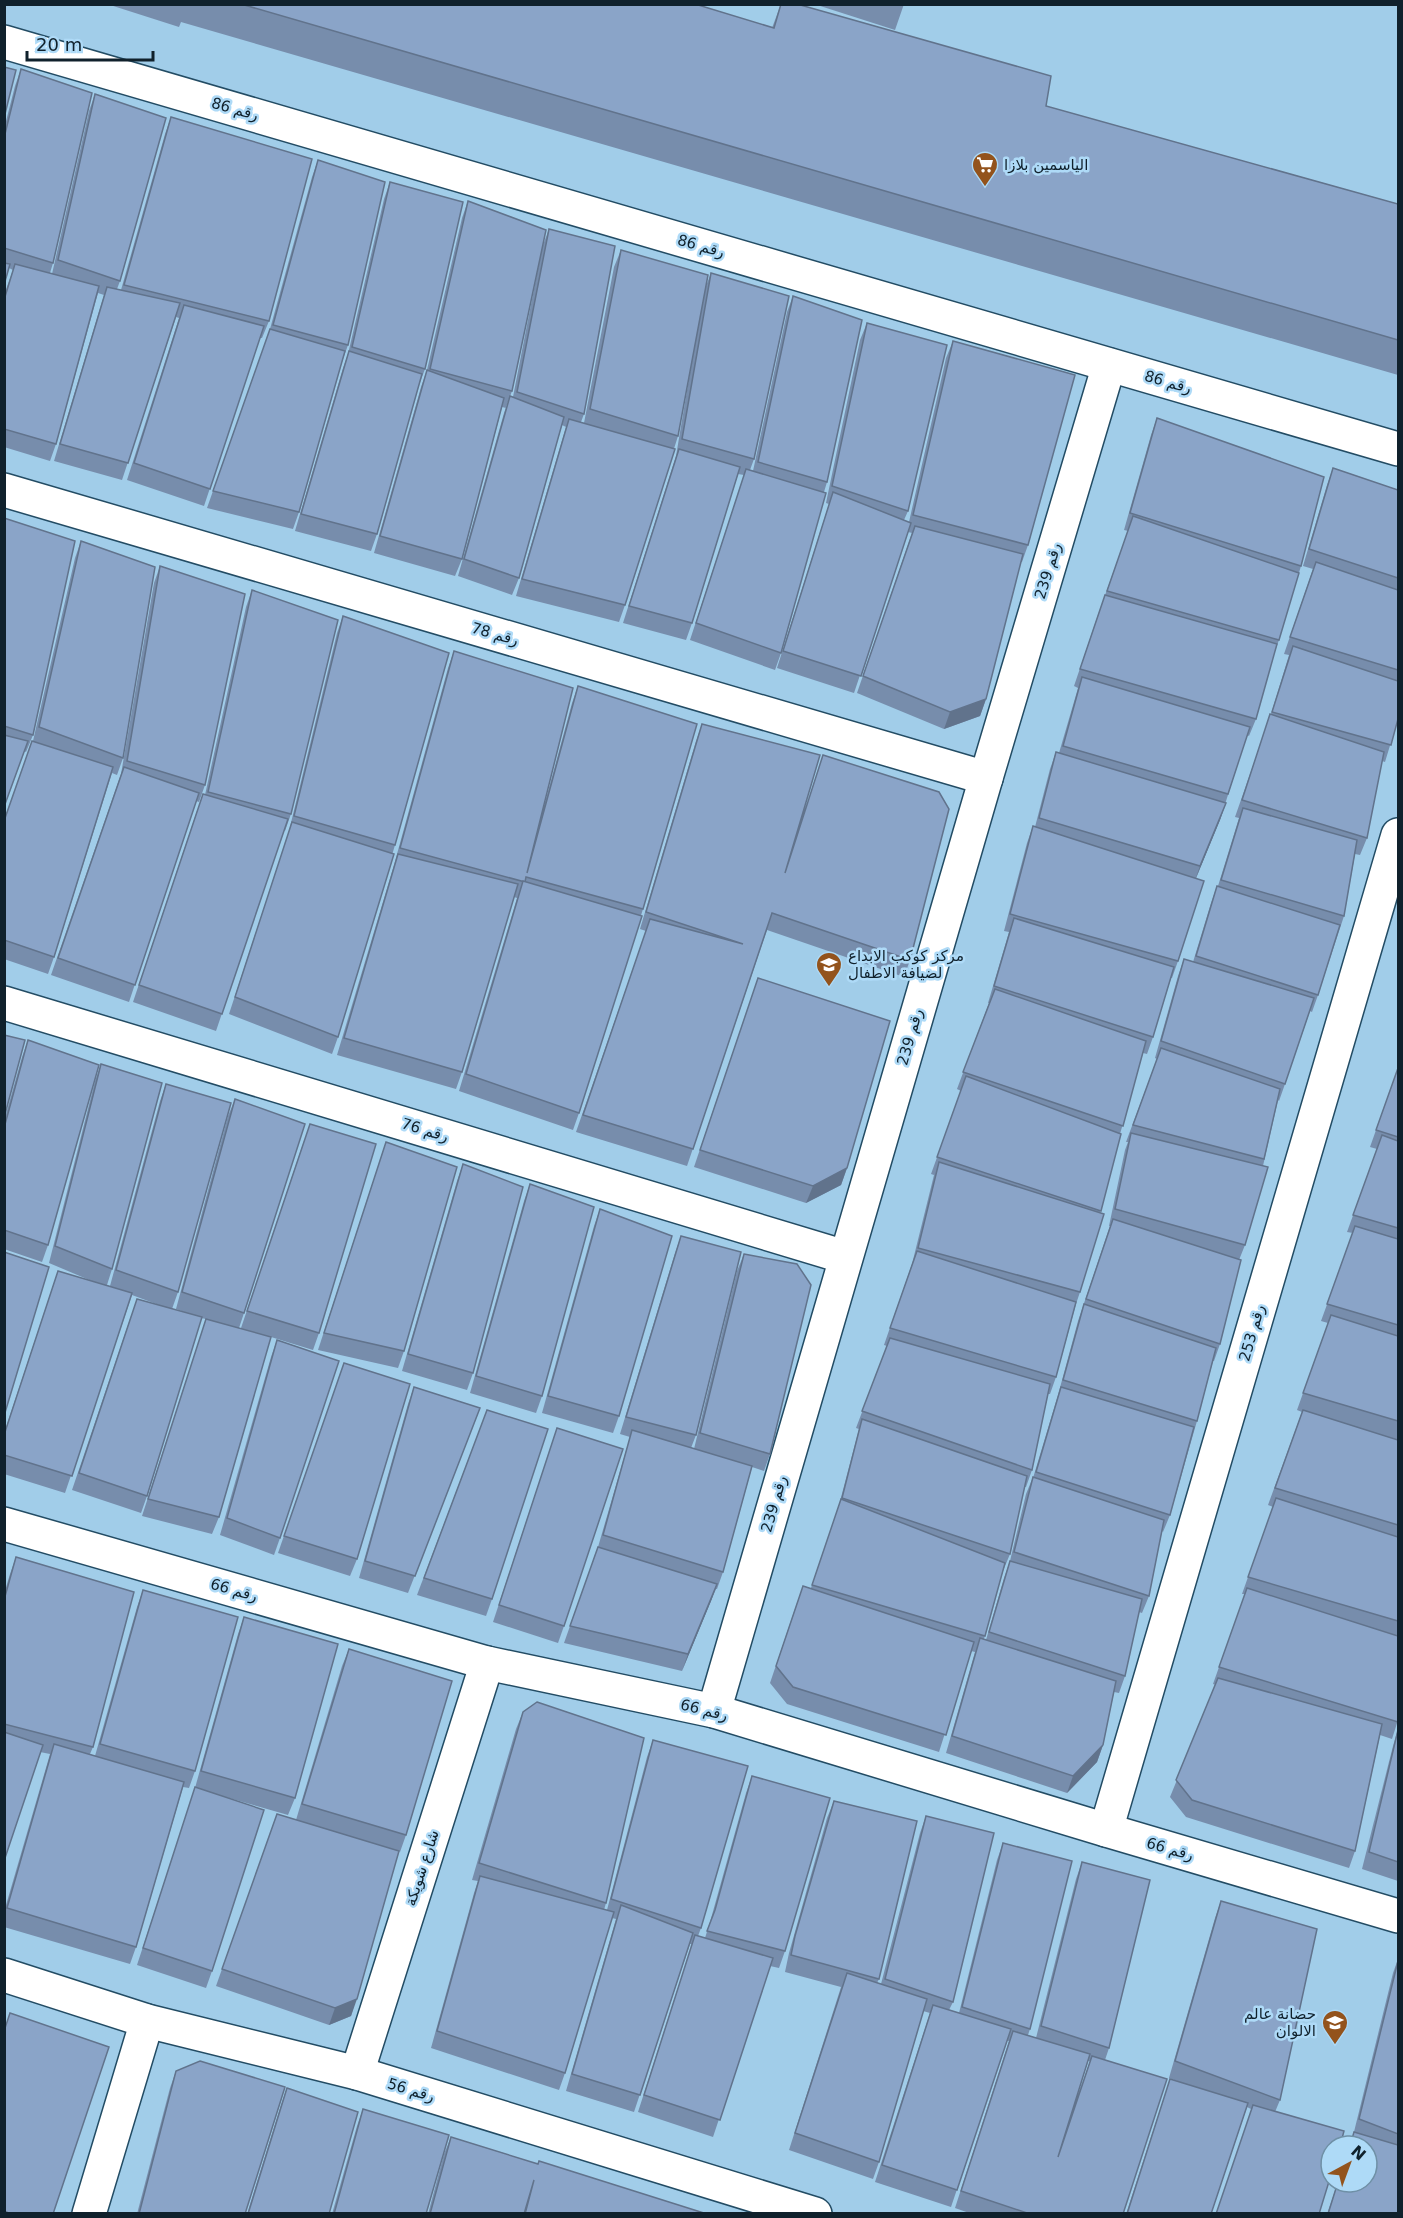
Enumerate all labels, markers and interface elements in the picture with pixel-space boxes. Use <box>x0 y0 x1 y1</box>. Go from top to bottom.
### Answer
scale bar <box>27 24 153 62</box>
text: 20 m <box>36 34 82 55</box>
street label: رقم 86 <box>209 94 261 124</box>
supermarket icon: الياسمين بلازا <box>970 150 1000 188</box>
place label: الياسمين بلازا <box>1004 156 1088 174</box>
street label: رقم 86 <box>675 231 727 261</box>
street label: رقم 86 <box>1142 367 1194 397</box>
street label: رقم 239 <box>1031 541 1065 601</box>
street label: رقم 78 <box>469 619 521 649</box>
place label: مركز كوكب الابداع لضيافة الاطفال <box>848 947 964 982</box>
school or university icon: مركز كوكب الابداع لضيافة الاطفال <box>814 950 844 988</box>
street label: رقم 239 <box>893 1007 927 1067</box>
street label: رقم 76 <box>399 1114 451 1146</box>
street label: رقم 253 <box>1235 1303 1269 1363</box>
street label: رقم 239 <box>757 1474 791 1534</box>
street label: رقم 66 <box>208 1575 260 1605</box>
street label: رقم 66 <box>678 1695 730 1725</box>
street label: شارع شويكة <box>401 1828 443 1908</box>
street label: رقم 66 <box>1144 1834 1196 1864</box>
place label: حضانة عالم الالوان <box>1244 2005 1316 2040</box>
school or university icon: حضانة عالم الالوان <box>1320 2008 1350 2046</box>
street label: رقم 56 <box>385 2074 437 2106</box>
north arrow <box>1319 2134 1379 2194</box>
text: N <box>1347 2141 1370 2165</box>

